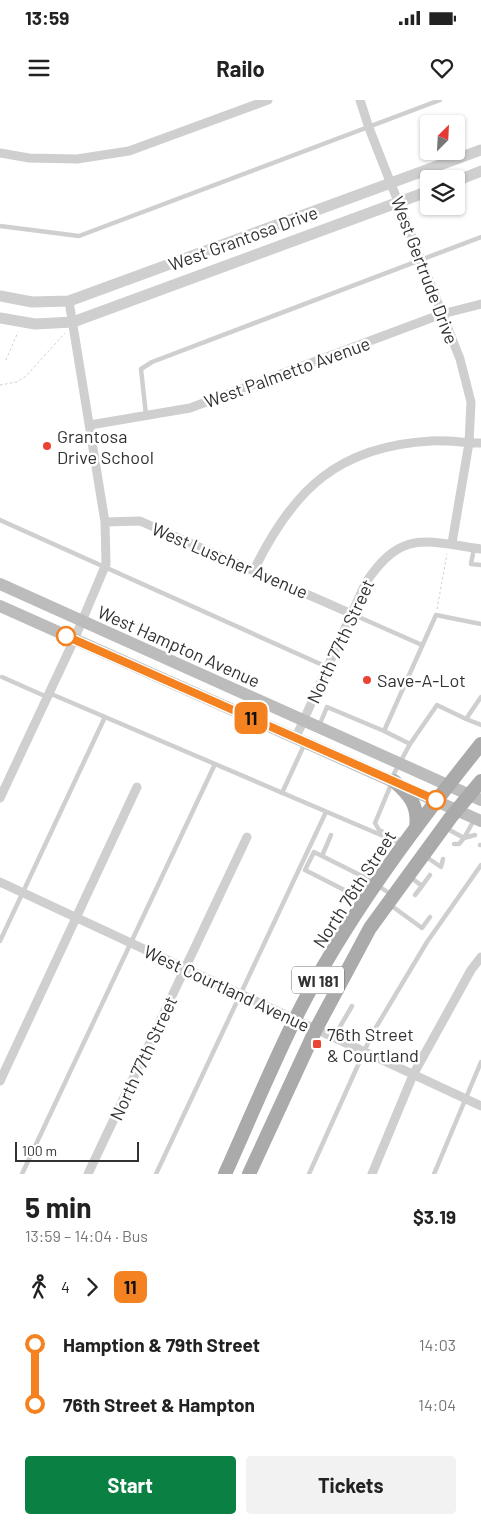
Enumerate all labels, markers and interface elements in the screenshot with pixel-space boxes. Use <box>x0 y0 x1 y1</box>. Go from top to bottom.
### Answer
text: 13:59 <box>25 6 69 29</box>
icon: menu <box>25 54 53 82</box>
icon: heart <box>428 54 456 82</box>
text: Railo <box>216 55 265 81</box>
north arrow <box>420 115 465 160</box>
map controls <box>420 115 465 215</box>
button: layers <box>420 170 465 215</box>
street label: West Gertrude Drive <box>387 193 463 347</box>
street label: West Grantosa Drive <box>165 201 321 275</box>
street label: West Palmetto Avenue <box>201 332 373 412</box>
place label: Grantosa Drive School <box>57 425 154 468</box>
marker: Grantosa Drive School <box>41 440 53 452</box>
street label: West Luscher Avenue <box>149 517 311 603</box>
street label: North 77th Street <box>302 575 378 707</box>
street label: West Hampton Avenue <box>94 600 264 692</box>
unlabelled marker <box>56 626 76 646</box>
place label: Save-A-Lot <box>377 669 466 691</box>
marker: Save-A-Lot <box>361 674 373 686</box>
line badge: 11 <box>228 702 274 734</box>
text: 11 <box>245 707 257 729</box>
unlabelled marker <box>426 790 446 810</box>
street label: North 76th Street <box>308 826 400 952</box>
street label: West Courtland Avenue <box>141 940 313 1036</box>
road number: WI 181 <box>292 966 344 994</box>
street label: North 77th Street <box>105 992 181 1124</box>
place label: 76th Street & Courtland <box>327 1023 419 1066</box>
marker: 76th Street & Courtland <box>311 1038 323 1050</box>
scale bar <box>15 1139 139 1162</box>
text: 100 m <box>22 1142 57 1159</box>
text: 5 min <box>25 1190 92 1224</box>
text: $3.19 <box>413 1205 456 1228</box>
text: 13:59 – 14:04 · Bus <box>25 1226 148 1245</box>
icon: walk <box>25 1273 53 1301</box>
icon: forward <box>78 1273 106 1301</box>
text: 11 <box>124 1276 137 1298</box>
text: 4 <box>61 1277 70 1296</box>
text: Hamption & 79th Street <box>63 1333 260 1356</box>
text: 14:03 <box>419 1335 456 1354</box>
text: 76th Street & Hampton <box>63 1393 255 1416</box>
text: 14:04 <box>418 1395 456 1414</box>
button: Start <box>25 1456 236 1514</box>
button: Tickets <box>246 1456 456 1514</box>

